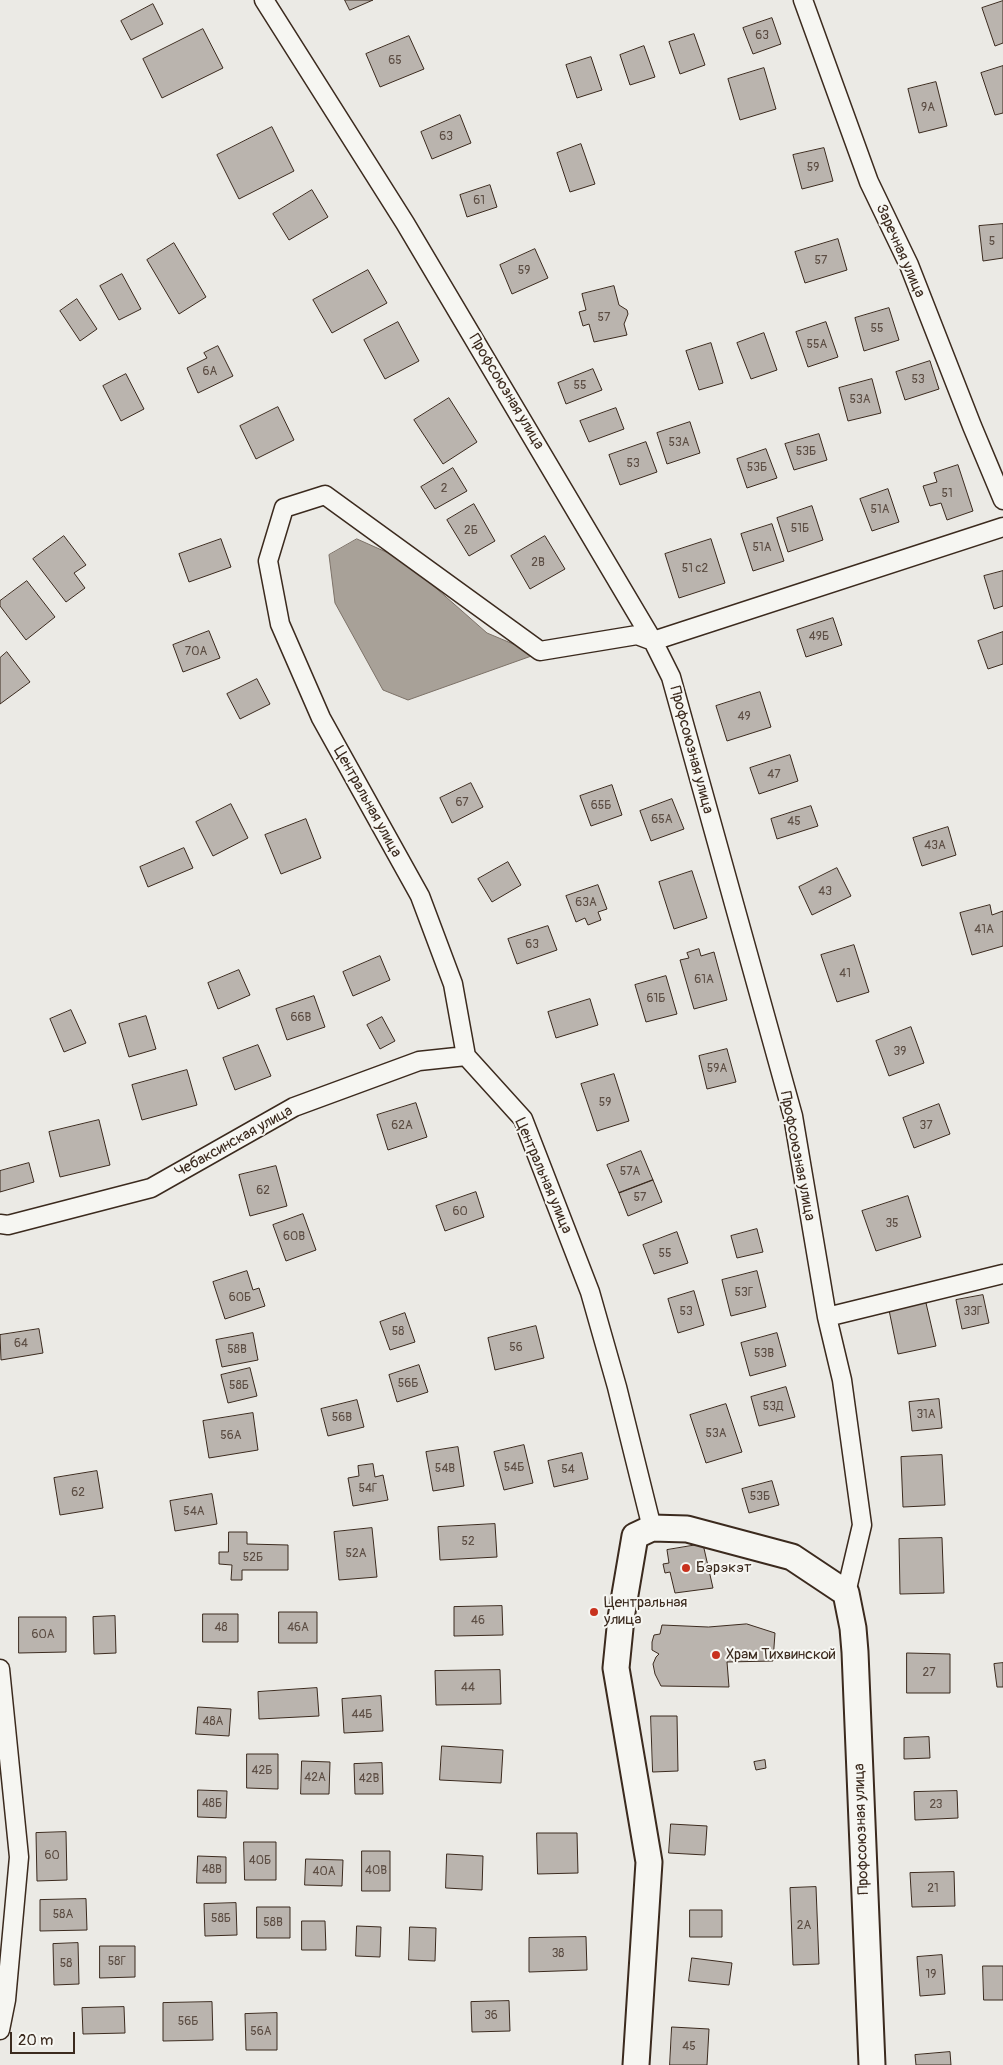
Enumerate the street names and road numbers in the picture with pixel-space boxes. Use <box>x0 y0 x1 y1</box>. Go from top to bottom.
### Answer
street label: Заречная улица <box>871 202 929 300</box>
street label: Профсоюзная улица <box>464 331 548 453</box>
street label: Профсоюзная улица <box>665 684 717 816</box>
street label: Центральная улица <box>329 743 405 861</box>
street label: Профсоюзная улица <box>776 1090 818 1222</box>
street label: Чебаксинская улица <box>172 1102 296 1182</box>
street label: Центральная улица <box>510 1115 576 1237</box>
street label: Профсоюзная улица <box>851 1763 873 1895</box>

